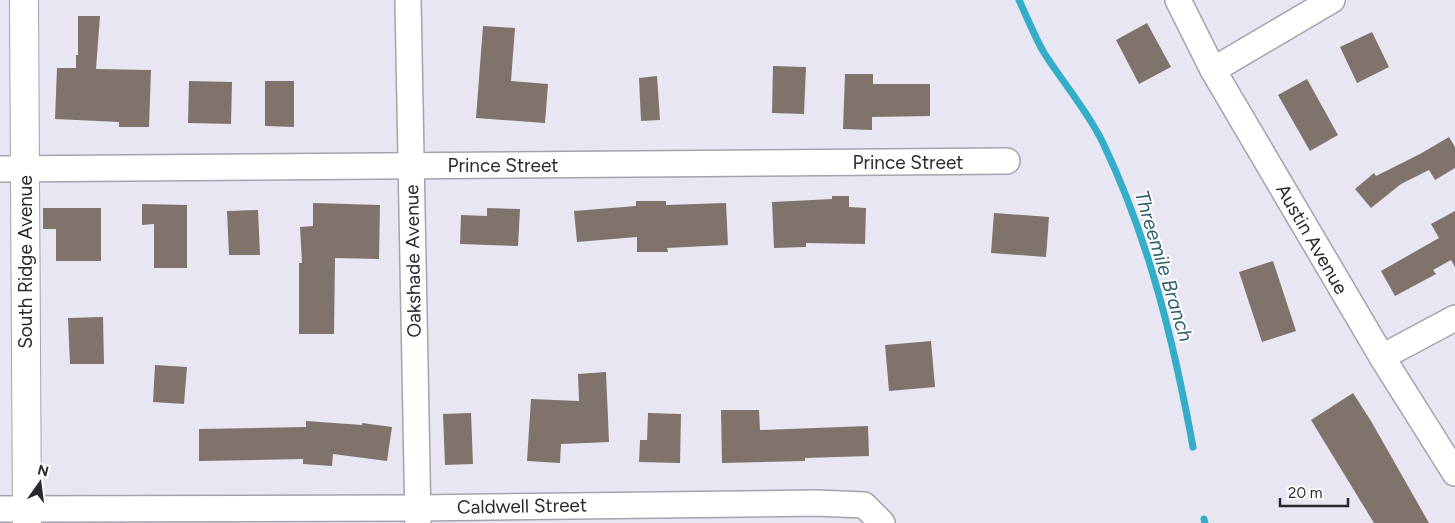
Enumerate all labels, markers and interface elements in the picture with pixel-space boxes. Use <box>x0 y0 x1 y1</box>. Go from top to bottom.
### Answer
street label: Prince Street <box>853 151 963 174</box>
street label: Prince Street <box>448 154 558 177</box>
street label: South Ridge Avenue <box>14 175 37 349</box>
street label: Austin Avenue <box>1271 180 1353 298</box>
street label: Oakshade Avenue <box>400 184 426 338</box>
water label: Threemile Branch <box>1130 188 1198 344</box>
north arrow <box>15 458 65 508</box>
text: N <box>36 461 50 480</box>
scale bar <box>1280 476 1348 508</box>
text: 20 m <box>1288 484 1322 502</box>
street label: Caldwell Street <box>457 493 587 519</box>

